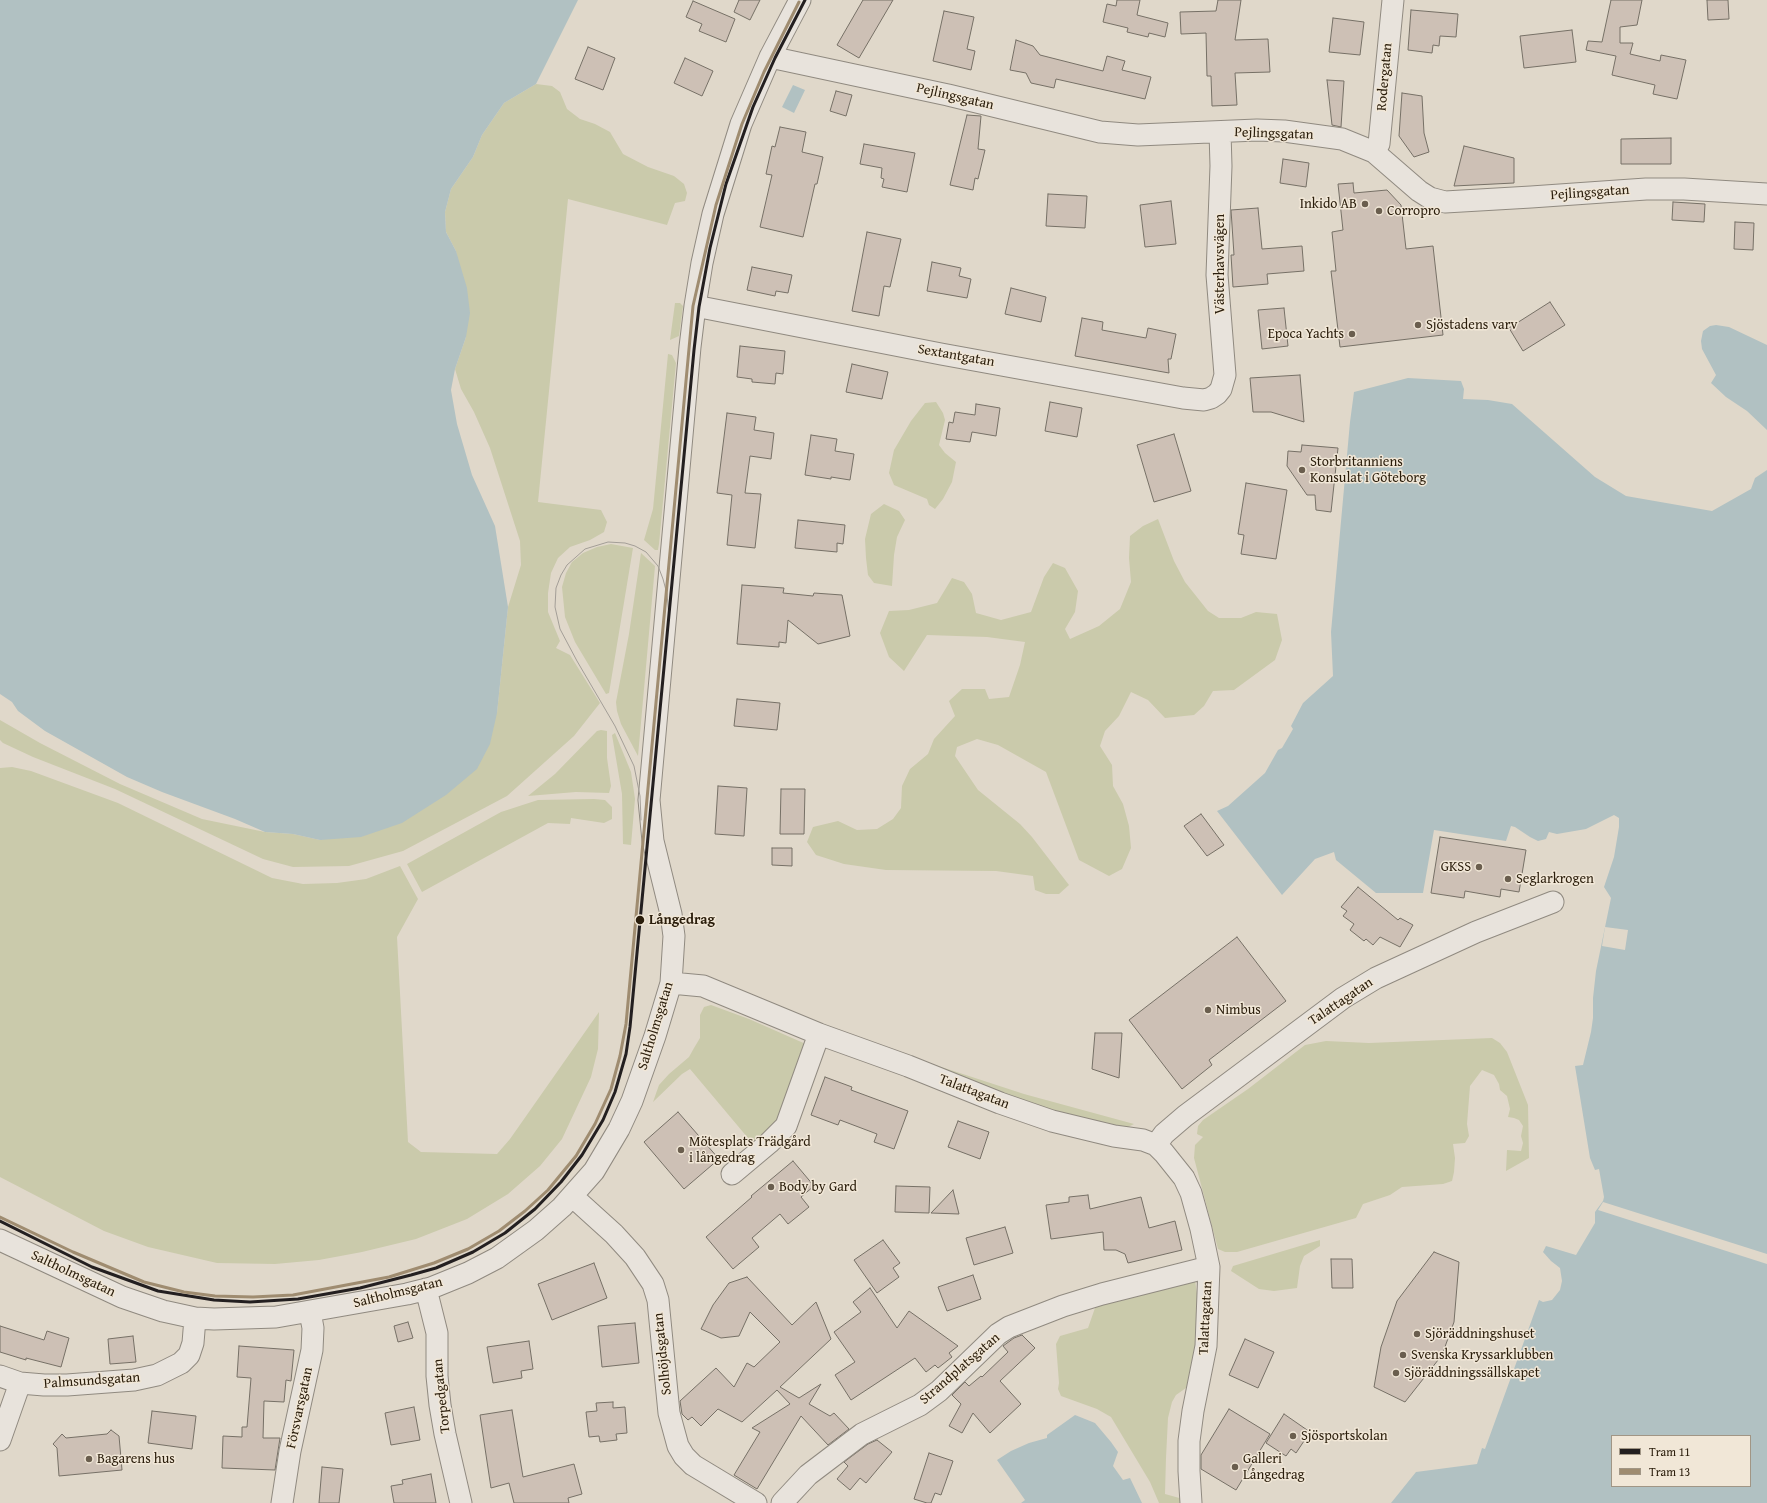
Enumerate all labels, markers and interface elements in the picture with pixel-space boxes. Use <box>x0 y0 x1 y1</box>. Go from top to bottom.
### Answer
street label: Rodergatan <box>1374 42 1396 112</box>
street label: Pejlingsgatan <box>915 80 995 114</box>
street label: Pejlingsgatan <box>1234 124 1314 144</box>
street label: Pejlingsgatan <box>1550 182 1630 204</box>
place label: Inkido AB <box>1300 196 1357 212</box>
marker: Inkido AB <box>1360 199 1370 209</box>
place label: Corropro <box>1387 203 1440 219</box>
marker: Corropro <box>1374 206 1384 216</box>
street label: Västerhavsvägen <box>1212 214 1228 314</box>
place label: Sjöstadens varv <box>1426 317 1517 333</box>
marker: Sjöstadens varv <box>1413 320 1423 330</box>
place label: Epoca Yachts <box>1268 326 1344 342</box>
marker: Epoca Yachts <box>1347 329 1357 339</box>
street label: Sextantgatan <box>916 341 996 371</box>
place label: Storbritanniens Konsulat i Göteborg <box>1310 454 1426 486</box>
marker: Storbritanniens Konsulat i Göteborg <box>1297 465 1307 475</box>
place label: GKSS <box>1441 859 1471 875</box>
marker: GKSS <box>1474 862 1484 872</box>
place label: Seglarkrogen <box>1516 871 1594 887</box>
marker: Seglarkrogen <box>1503 874 1513 884</box>
place label: Långedrag <box>649 912 715 928</box>
marker: Långedrag <box>634 914 646 926</box>
street label: Talattagatan <box>1306 974 1376 1030</box>
street label: Saltholmsgatan <box>635 980 677 1072</box>
place label: Nimbus <box>1216 1002 1261 1018</box>
marker: Nimbus <box>1203 1005 1213 1015</box>
street label: Talattagatan <box>936 1071 1012 1113</box>
place label: Mötesplats Trädgård i långedrag <box>689 1134 811 1166</box>
marker: Mötesplats Trädgård i långedrag <box>676 1145 686 1155</box>
place label: Body by Gard <box>779 1179 857 1195</box>
marker: Body by Gard <box>766 1182 776 1192</box>
street label: Saltholmsgatan <box>28 1247 118 1301</box>
street label: Saltholmsgatan <box>352 1274 444 1312</box>
street label: Talattagatan <box>1196 1281 1216 1355</box>
street label: Solhöjdsgatan <box>650 1312 676 1396</box>
place label: Sjöräddningshuset <box>1425 1326 1535 1342</box>
marker: Sjöräddningshuset <box>1412 1329 1422 1339</box>
street label: Strandplatsgatan <box>916 1330 1004 1408</box>
place label: Svenska Kryssarklubben <box>1411 1347 1553 1363</box>
marker: Svenska Kryssarklubben <box>1398 1350 1408 1360</box>
street label: Torpedgatan <box>430 1358 454 1434</box>
place label: Sjöräddningssällskapet <box>1404 1365 1540 1381</box>
street label: Försvarsgatan <box>283 1366 317 1450</box>
marker: Sjöräddningssällskapet <box>1391 1368 1401 1378</box>
street label: Palmsundsgatan <box>43 1369 141 1393</box>
place label: Sjösportskolan <box>1301 1428 1388 1444</box>
marker: Sjösportskolan <box>1288 1431 1298 1441</box>
legend <box>1611 1435 1751 1487</box>
text: Tram 11 <box>1649 1443 1690 1460</box>
place label: Bagarens hus <box>97 1451 175 1467</box>
place label: Galleri Långedrag <box>1243 1451 1305 1484</box>
marker: Bagarens hus <box>84 1454 94 1464</box>
marker: Galleri Långedrag <box>1230 1462 1240 1472</box>
text: Tram 13 <box>1649 1463 1690 1480</box>

